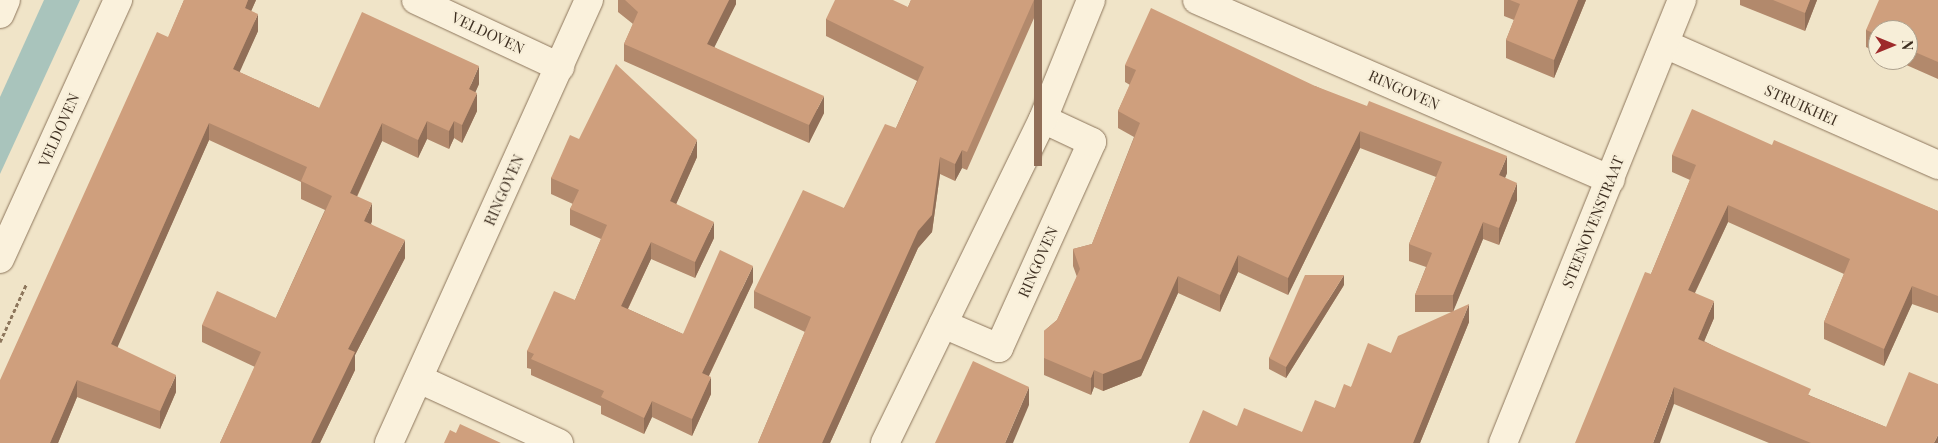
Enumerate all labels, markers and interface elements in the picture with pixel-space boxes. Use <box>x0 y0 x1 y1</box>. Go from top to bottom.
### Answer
street label: VELDOVEN <box>449 8 527 58</box>
north arrow <box>1868 20 1918 70</box>
text: N <box>1898 40 1917 50</box>
street label: RINGOVEN <box>1366 66 1442 114</box>
street label: STRUIKHEI <box>1762 81 1840 129</box>
street label: VELDOVEN <box>35 91 83 169</box>
street label: RINGOVEN <box>480 152 528 228</box>
street label: STEENOVENSTRAAT <box>1558 153 1628 291</box>
street label: RINGOVEN <box>1014 224 1062 300</box>

